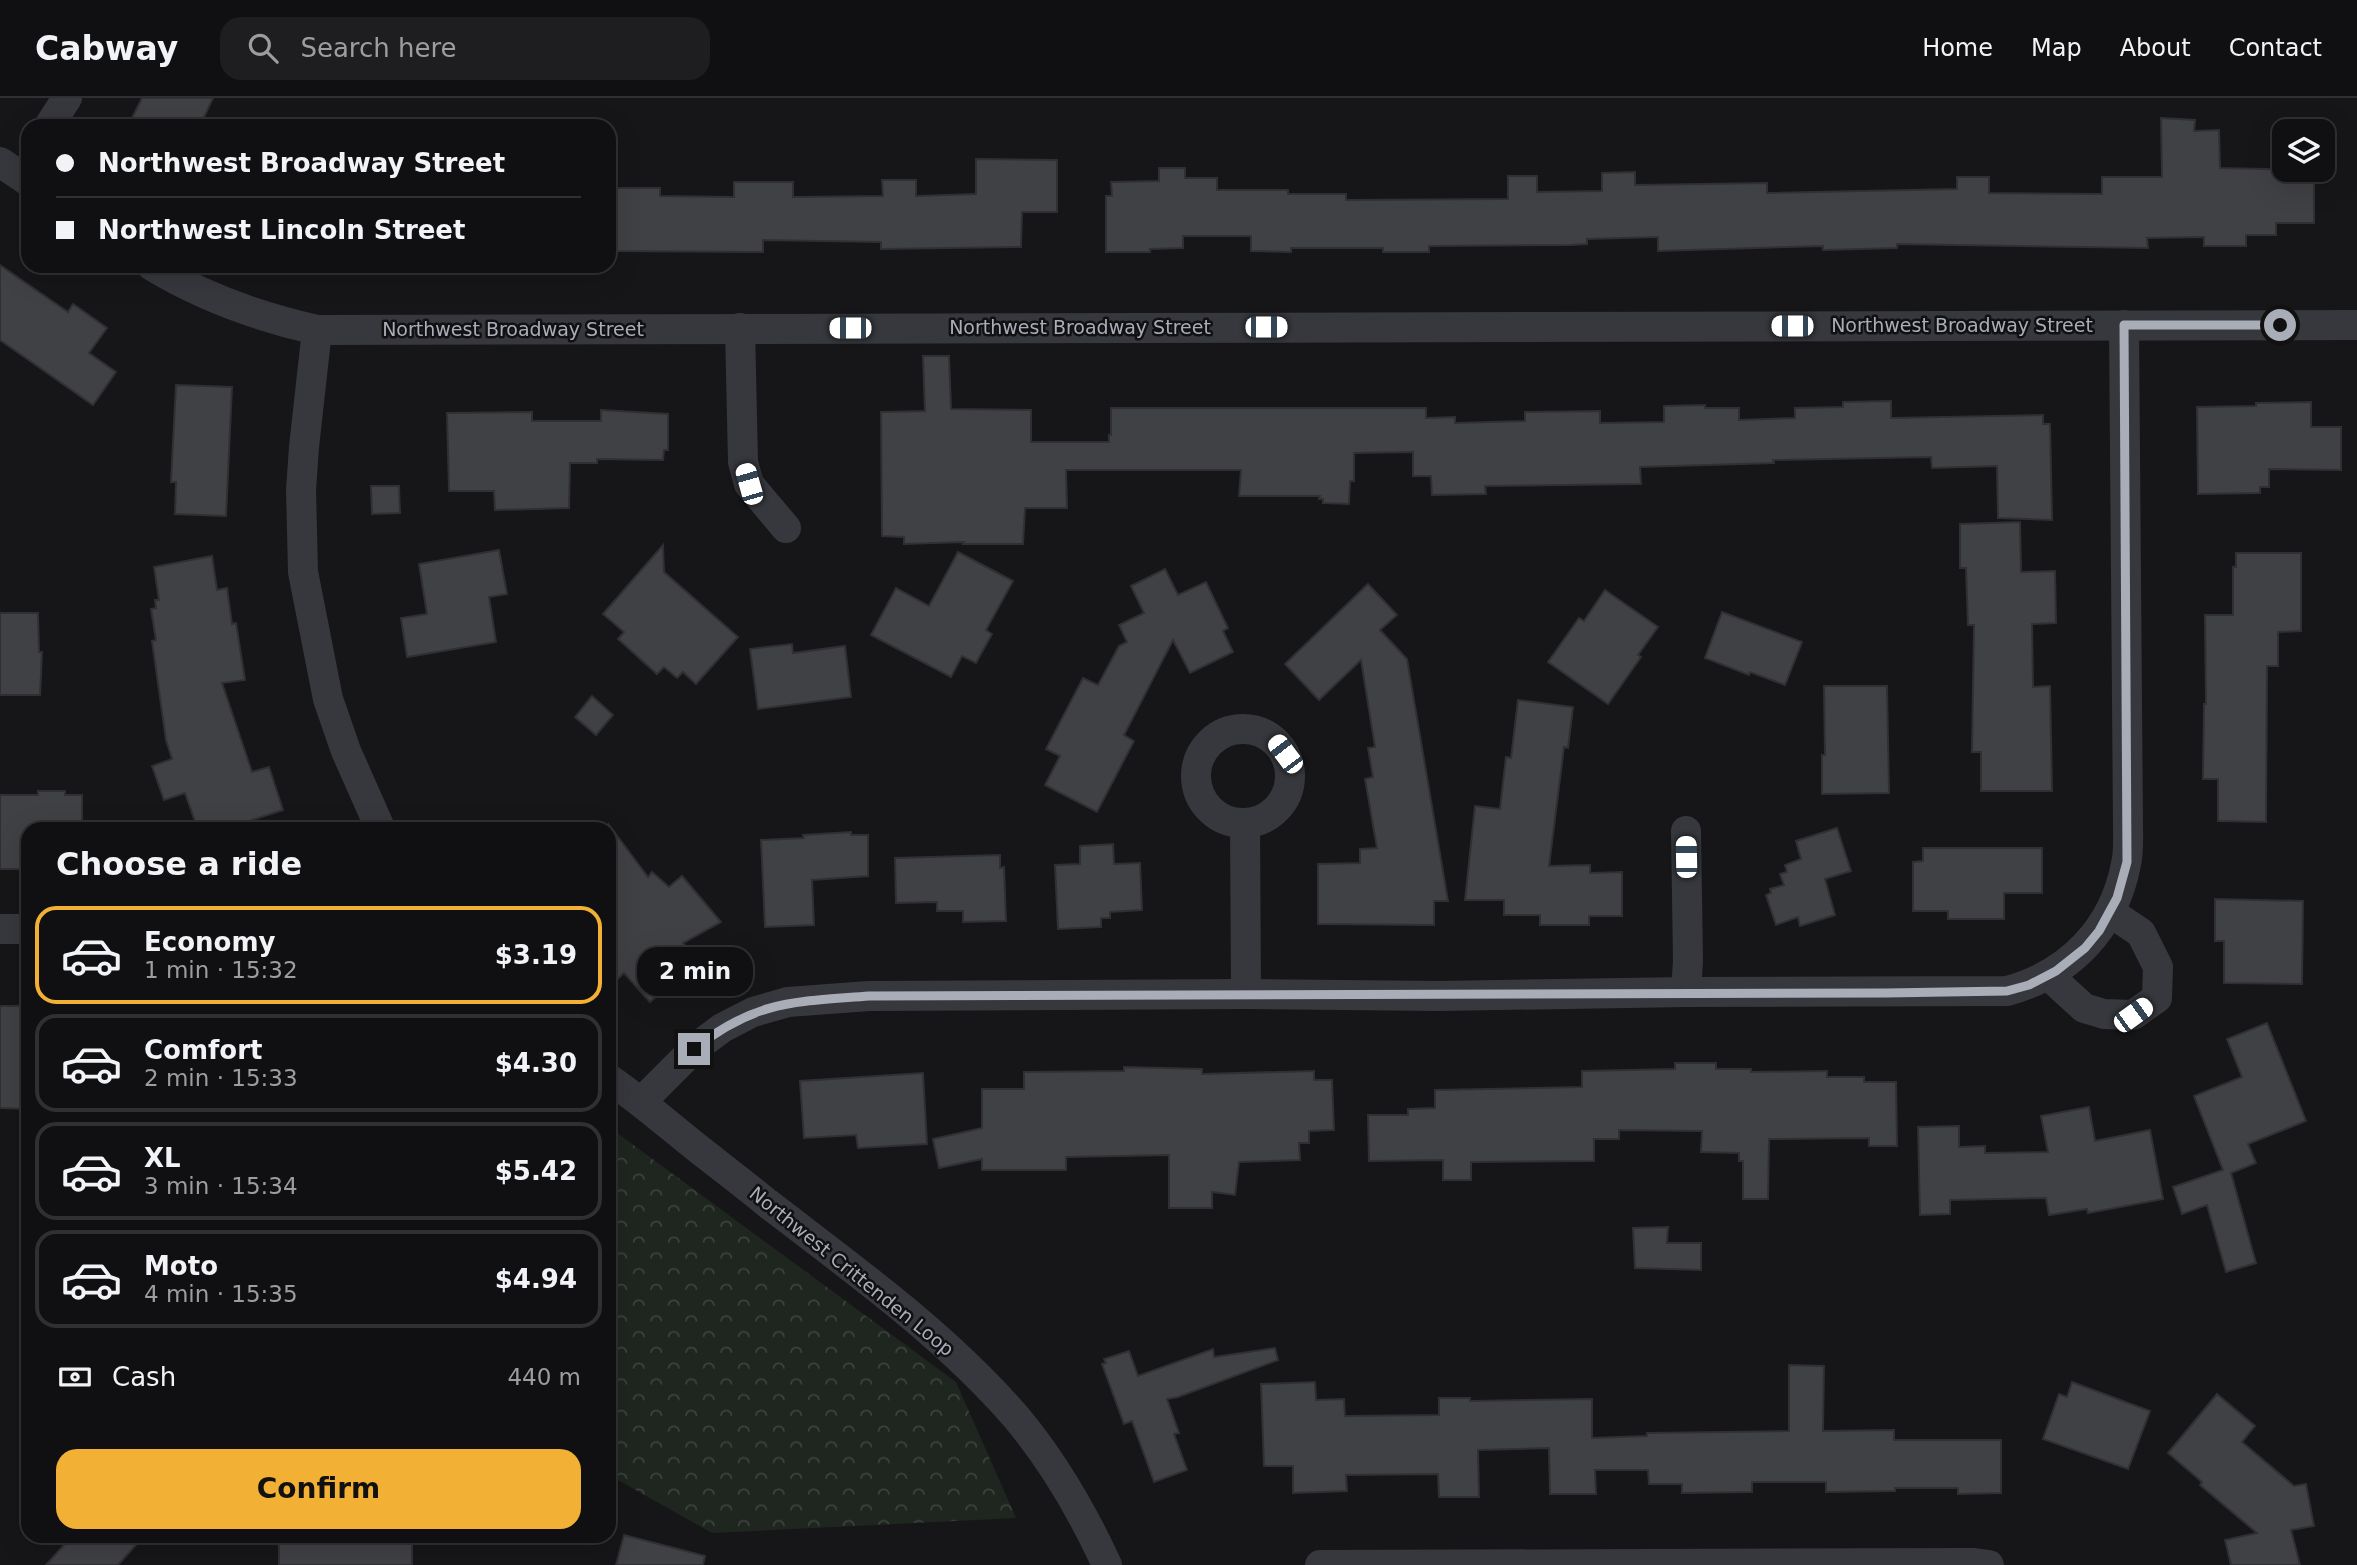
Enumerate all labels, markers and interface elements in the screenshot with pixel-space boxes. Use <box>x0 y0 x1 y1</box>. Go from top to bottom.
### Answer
search box <box>220 17 710 80</box>
text: Cabway <box>35 29 178 68</box>
icon: search <box>244 29 282 67</box>
text: Search here <box>300 33 457 63</box>
text: Home <box>1922 34 1993 62</box>
text: Map <box>2031 34 2082 62</box>
text: About <box>2120 34 2191 62</box>
text: Contact <box>2229 34 2322 62</box>
map controls <box>2272 119 2335 182</box>
button: layers <box>2272 119 2335 182</box>
text: Northwest Broadway Street <box>98 148 505 178</box>
text: Northwest Lincoln Street <box>98 215 465 245</box>
route start <box>2264 309 2296 341</box>
street label: Northwest Broadway Street <box>1831 314 2093 336</box>
street label: Northwest Broadway Street <box>949 316 1211 338</box>
car <box>1772 316 1814 337</box>
car <box>1246 317 1288 338</box>
street label: Northwest Broadway Street <box>382 318 644 340</box>
car <box>830 318 872 339</box>
car <box>734 461 765 507</box>
car <box>1264 731 1307 777</box>
car <box>1676 836 1697 878</box>
text: Choose a ride <box>56 845 302 883</box>
icon: car <box>60 924 123 987</box>
text: Economy <box>144 927 275 957</box>
text: $3.19 <box>495 940 577 970</box>
callout: 2 min <box>636 948 752 996</box>
text: 1 min · 15:32 <box>144 957 298 983</box>
text: 2 min <box>659 958 731 984</box>
car <box>2110 994 2157 1036</box>
icon: car <box>60 1032 123 1095</box>
route end <box>678 1033 710 1065</box>
text: Comfort <box>144 1035 262 1065</box>
text: $4.30 <box>495 1048 577 1078</box>
text: 2 min · 15:33 <box>144 1065 298 1091</box>
icon: car <box>60 1140 123 1203</box>
text: XL <box>144 1143 181 1173</box>
text: $5.42 <box>495 1156 577 1186</box>
text: 3 min · 15:34 <box>144 1173 298 1199</box>
street label: Northwest Crittenden Loop <box>746 1182 958 1360</box>
icon: car <box>60 1248 123 1311</box>
text: Moto <box>144 1251 218 1281</box>
text: $4.94 <box>495 1264 577 1294</box>
text: 4 min · 15:35 <box>144 1281 298 1307</box>
icon: cash <box>56 1358 94 1396</box>
text: Cash <box>112 1362 176 1392</box>
text: 440 m <box>507 1364 581 1390</box>
button: Confirm <box>56 1449 581 1529</box>

